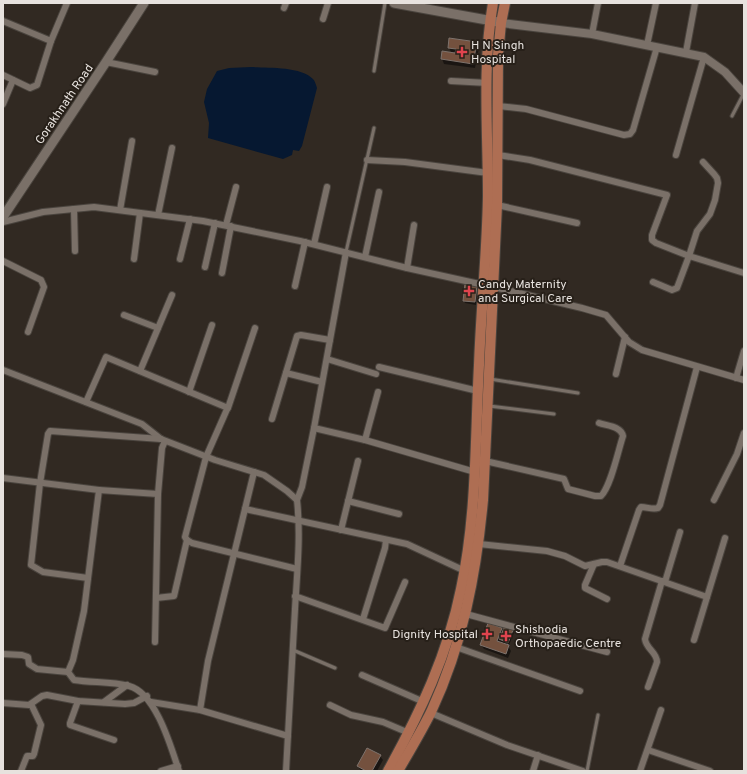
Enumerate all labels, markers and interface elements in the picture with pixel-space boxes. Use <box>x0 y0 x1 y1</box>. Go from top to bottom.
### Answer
place label: H N Singh Hospital <box>471 38 524 68</box>
marker: H N Singh Hospital <box>456 46 468 58</box>
street label: Gorakhnath Road <box>32 61 98 148</box>
place label: Candy Maternity and Surgical Care <box>478 277 572 307</box>
marker: Candy Maternity and Surgical Care <box>463 285 475 297</box>
place label: Shishodia Orthopaedic Centre <box>515 622 621 652</box>
place label: Dignity Hospital <box>392 627 478 643</box>
marker: Dignity Hospital <box>481 628 493 640</box>
marker: Shishodia Orthopaedic Centre <box>500 630 512 642</box>

